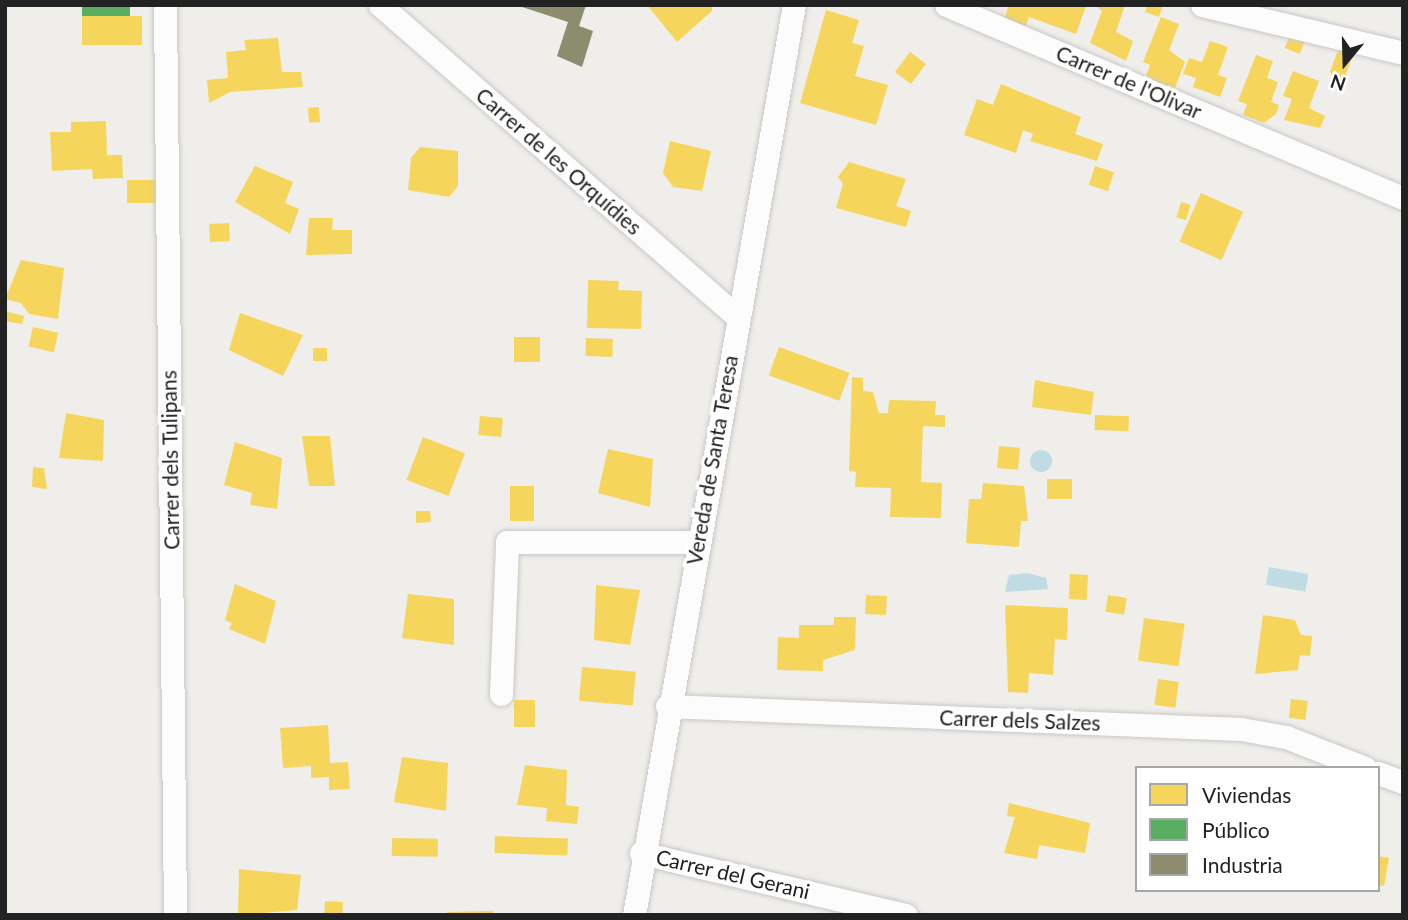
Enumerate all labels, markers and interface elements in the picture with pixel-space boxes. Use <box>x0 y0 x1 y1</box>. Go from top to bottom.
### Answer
north arrow <box>1310 28 1380 98</box>
street label: Carrer de l'Olivar <box>1052 40 1206 124</box>
text: N <box>1327 70 1349 97</box>
street label: Carrer de les Orquídies <box>471 82 647 240</box>
street label: Vereda de Santa Teresa <box>681 353 743 567</box>
street label: Carrer dels Tulipans <box>156 369 184 551</box>
street label: Carrer dels Salzes <box>939 705 1101 735</box>
legend <box>1135 766 1380 892</box>
text: Viviendas <box>1202 782 1291 807</box>
text: Público <box>1202 817 1270 842</box>
street label: Carrer del Gerani <box>653 844 813 904</box>
text: Industria <box>1202 852 1283 877</box>

